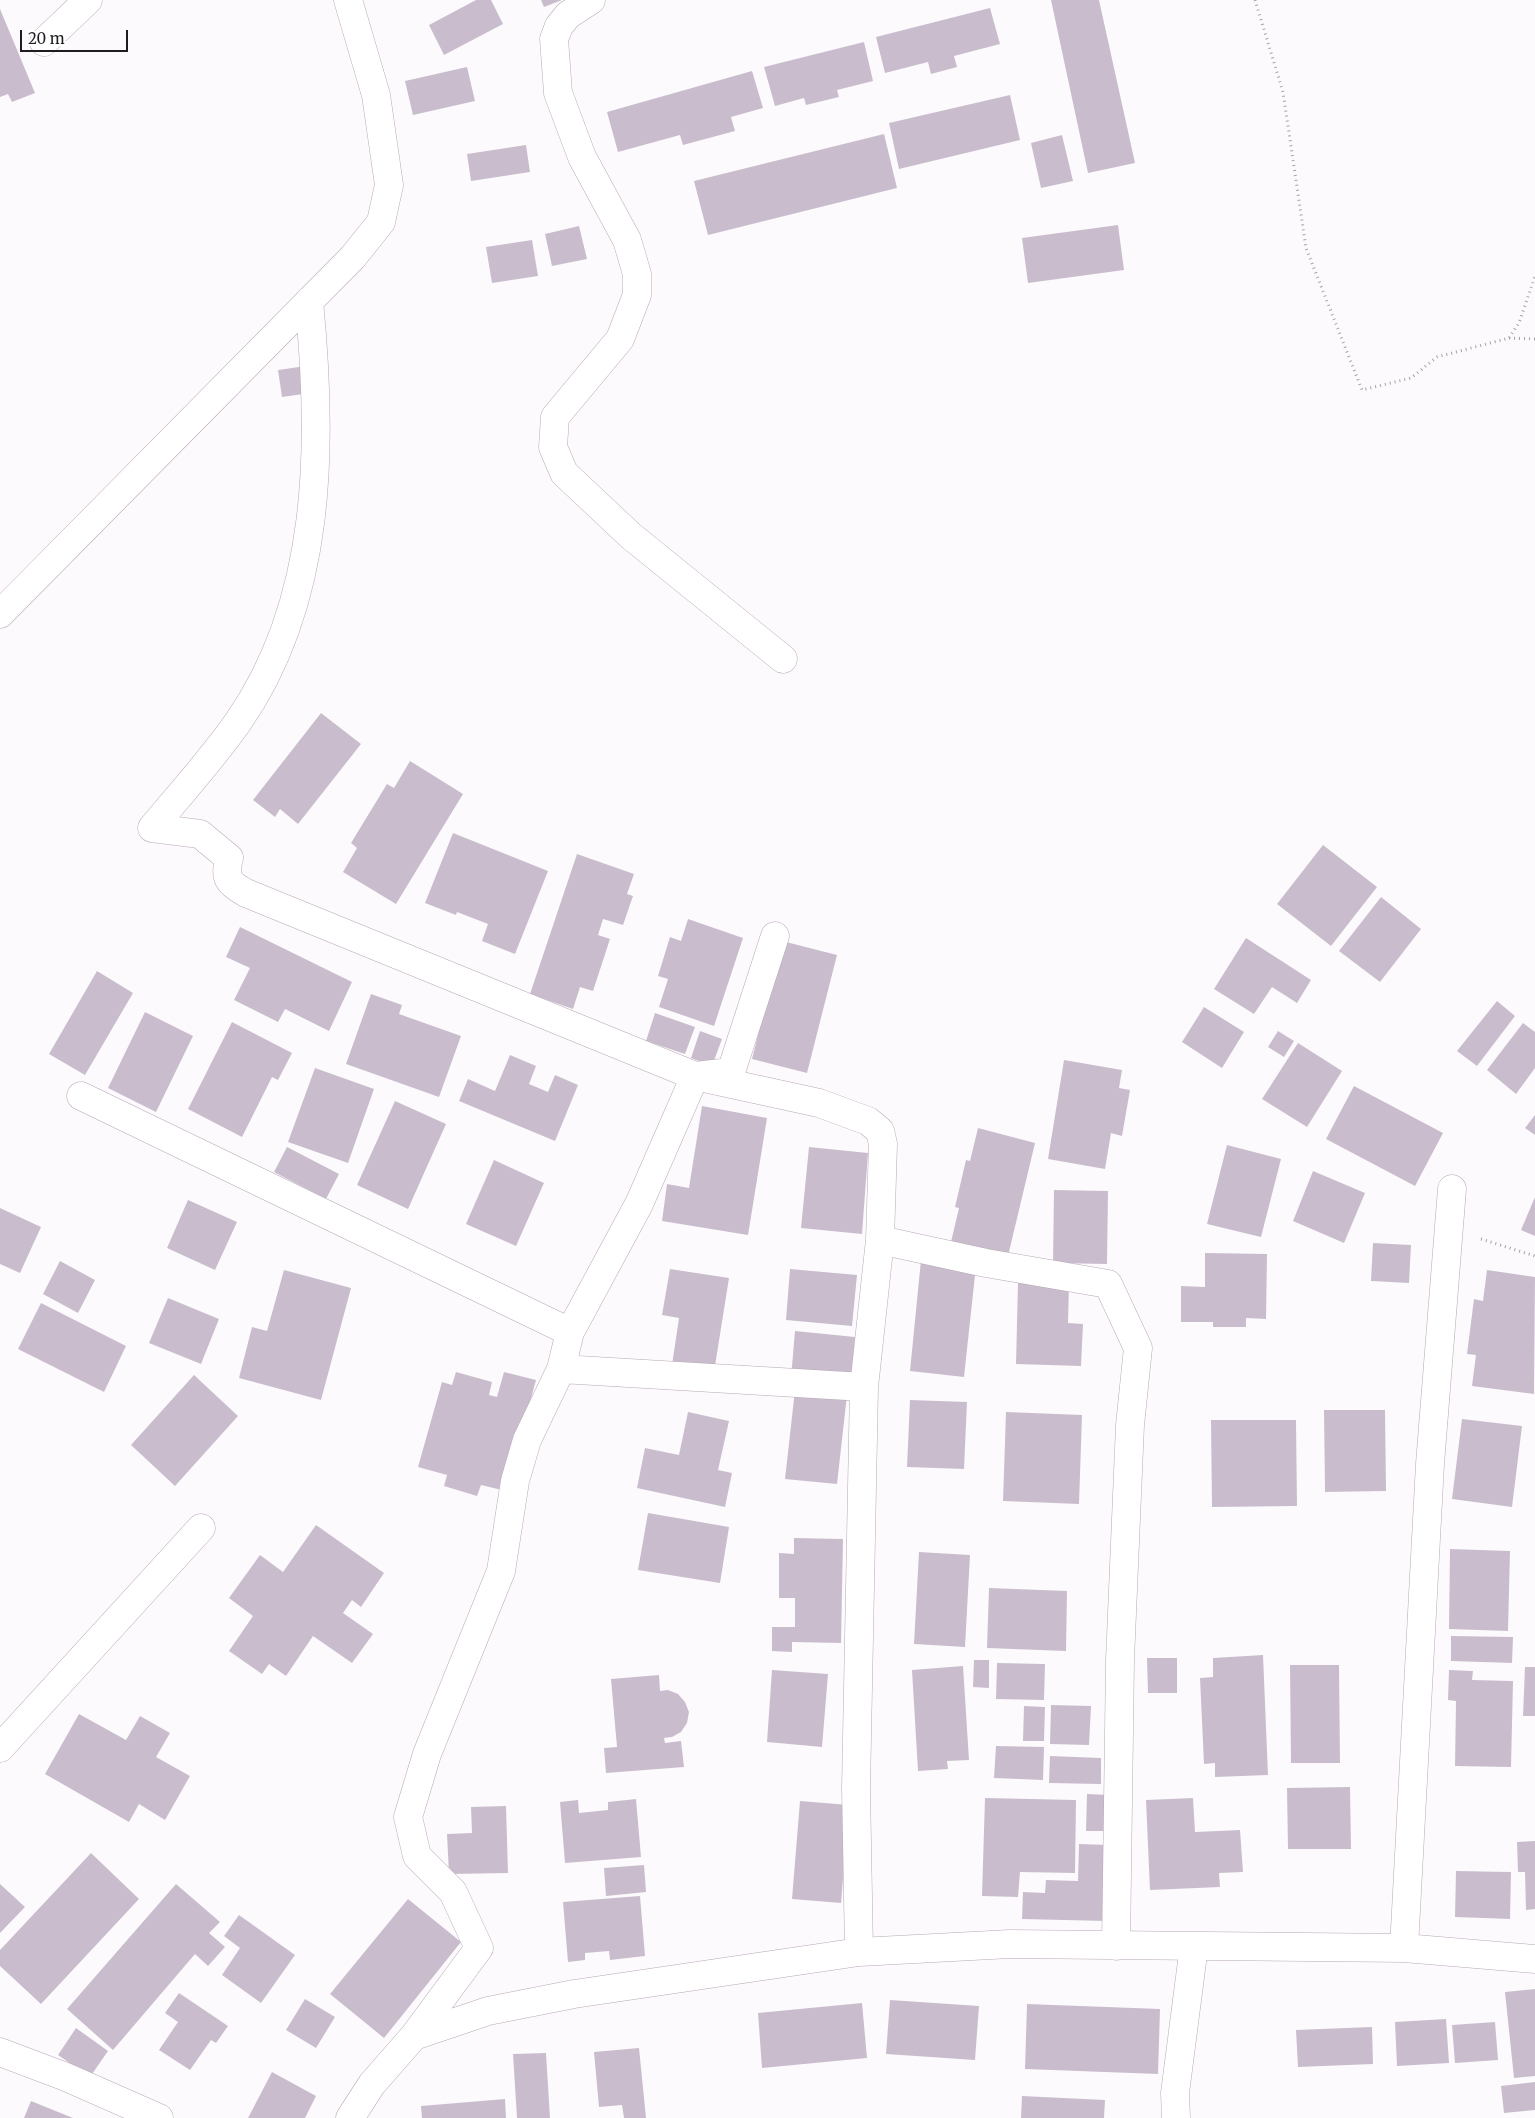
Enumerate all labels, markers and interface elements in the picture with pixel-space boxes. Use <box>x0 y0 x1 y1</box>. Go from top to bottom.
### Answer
scale bar <box>22 20 130 52</box>
text: 20 m <box>28 29 65 48</box>

